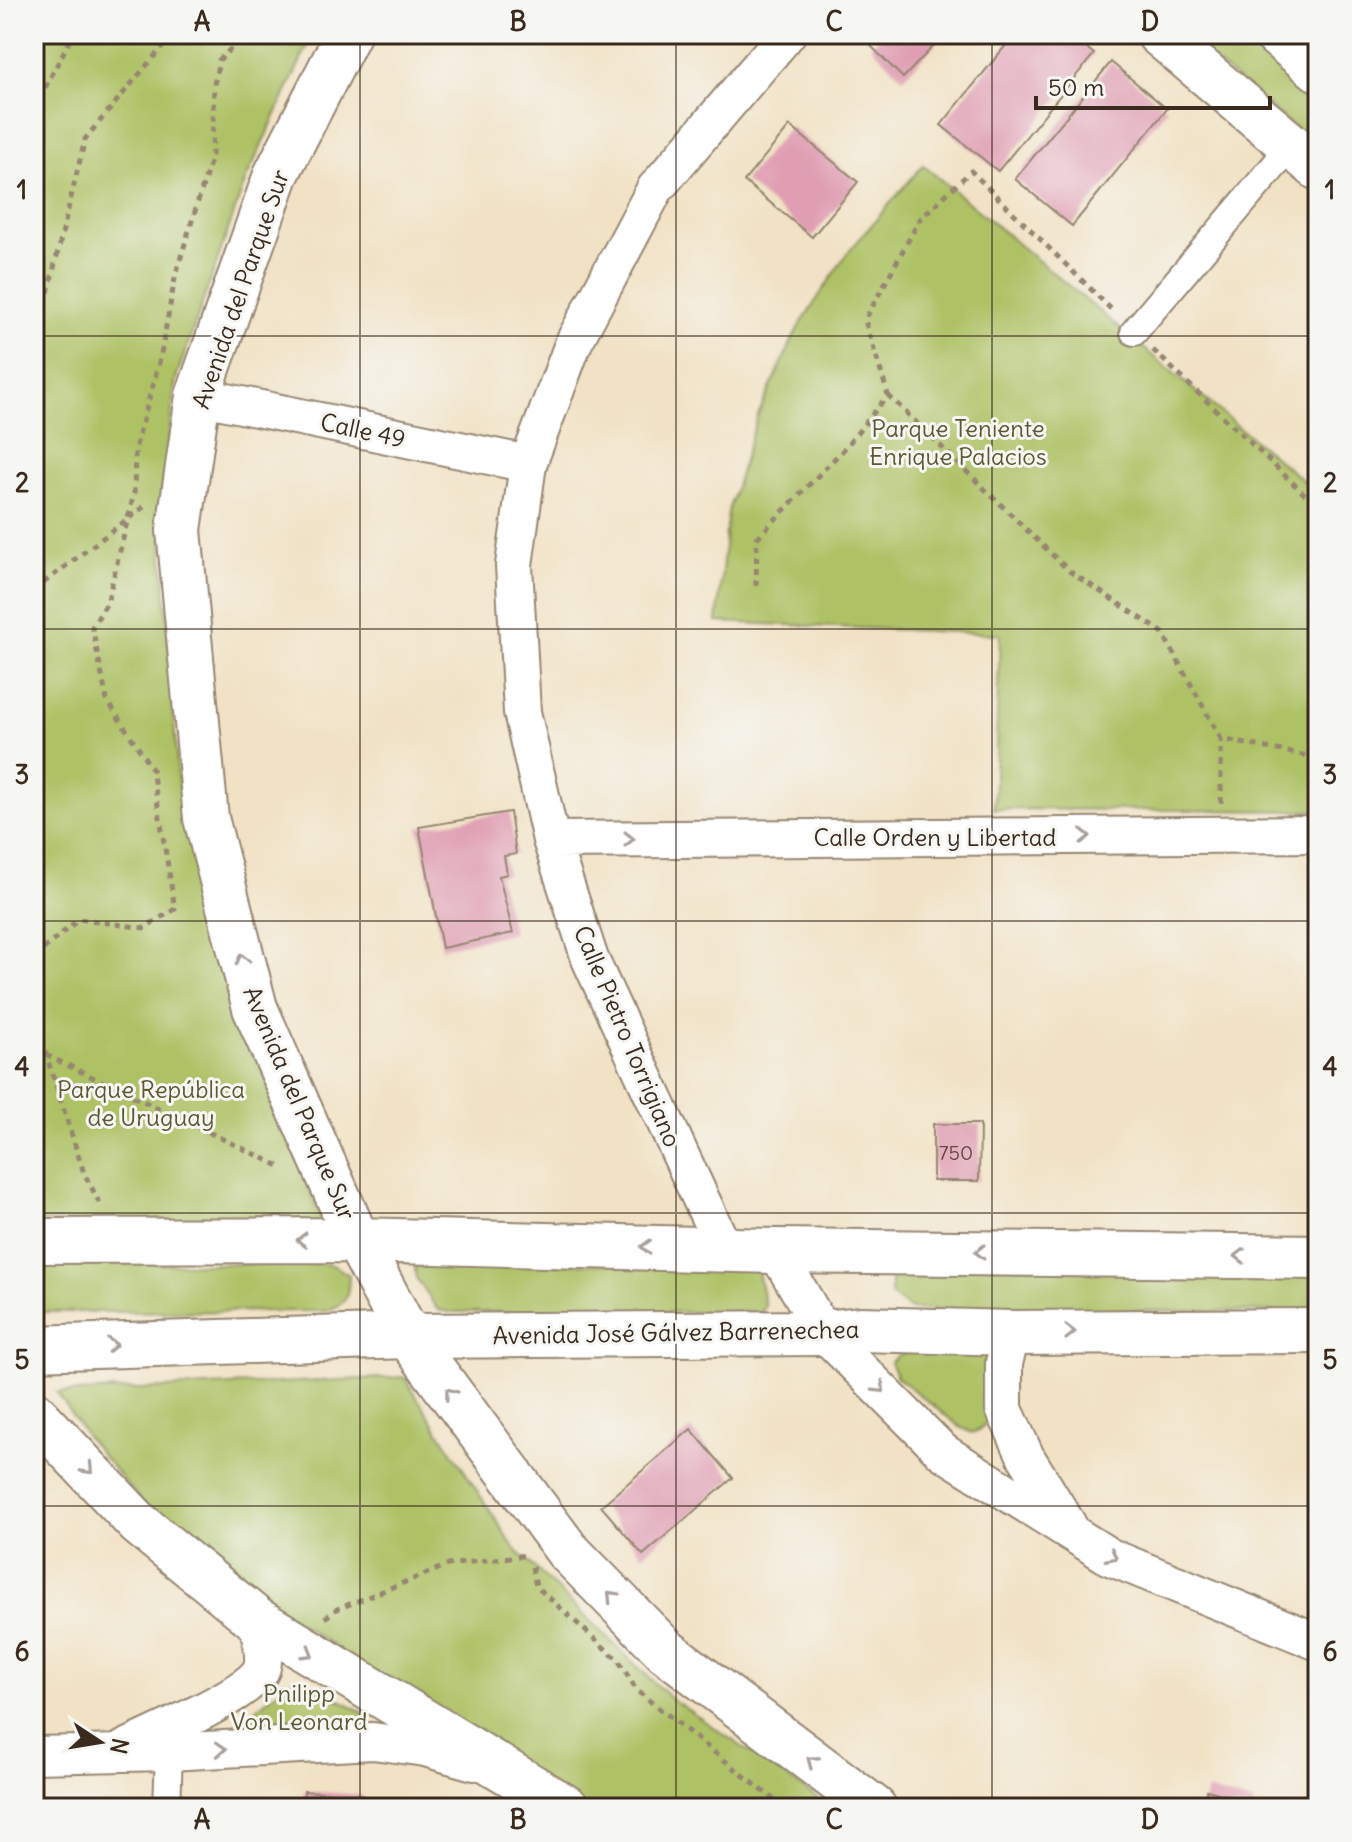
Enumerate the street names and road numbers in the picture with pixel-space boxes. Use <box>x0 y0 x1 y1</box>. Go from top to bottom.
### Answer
street label: Avenida del Parque Sur <box>185 165 295 412</box>
street label: Calle 49 <box>318 406 408 454</box>
street label: Calle Orden y Libertad <box>814 822 1056 852</box>
street label: Calle Pietro Torrigiano <box>568 921 688 1151</box>
street label: Avenida del Parque Sur <box>237 982 363 1224</box>
street label: Avenida José Gálvez Barrenechea <box>492 1314 860 1350</box>

